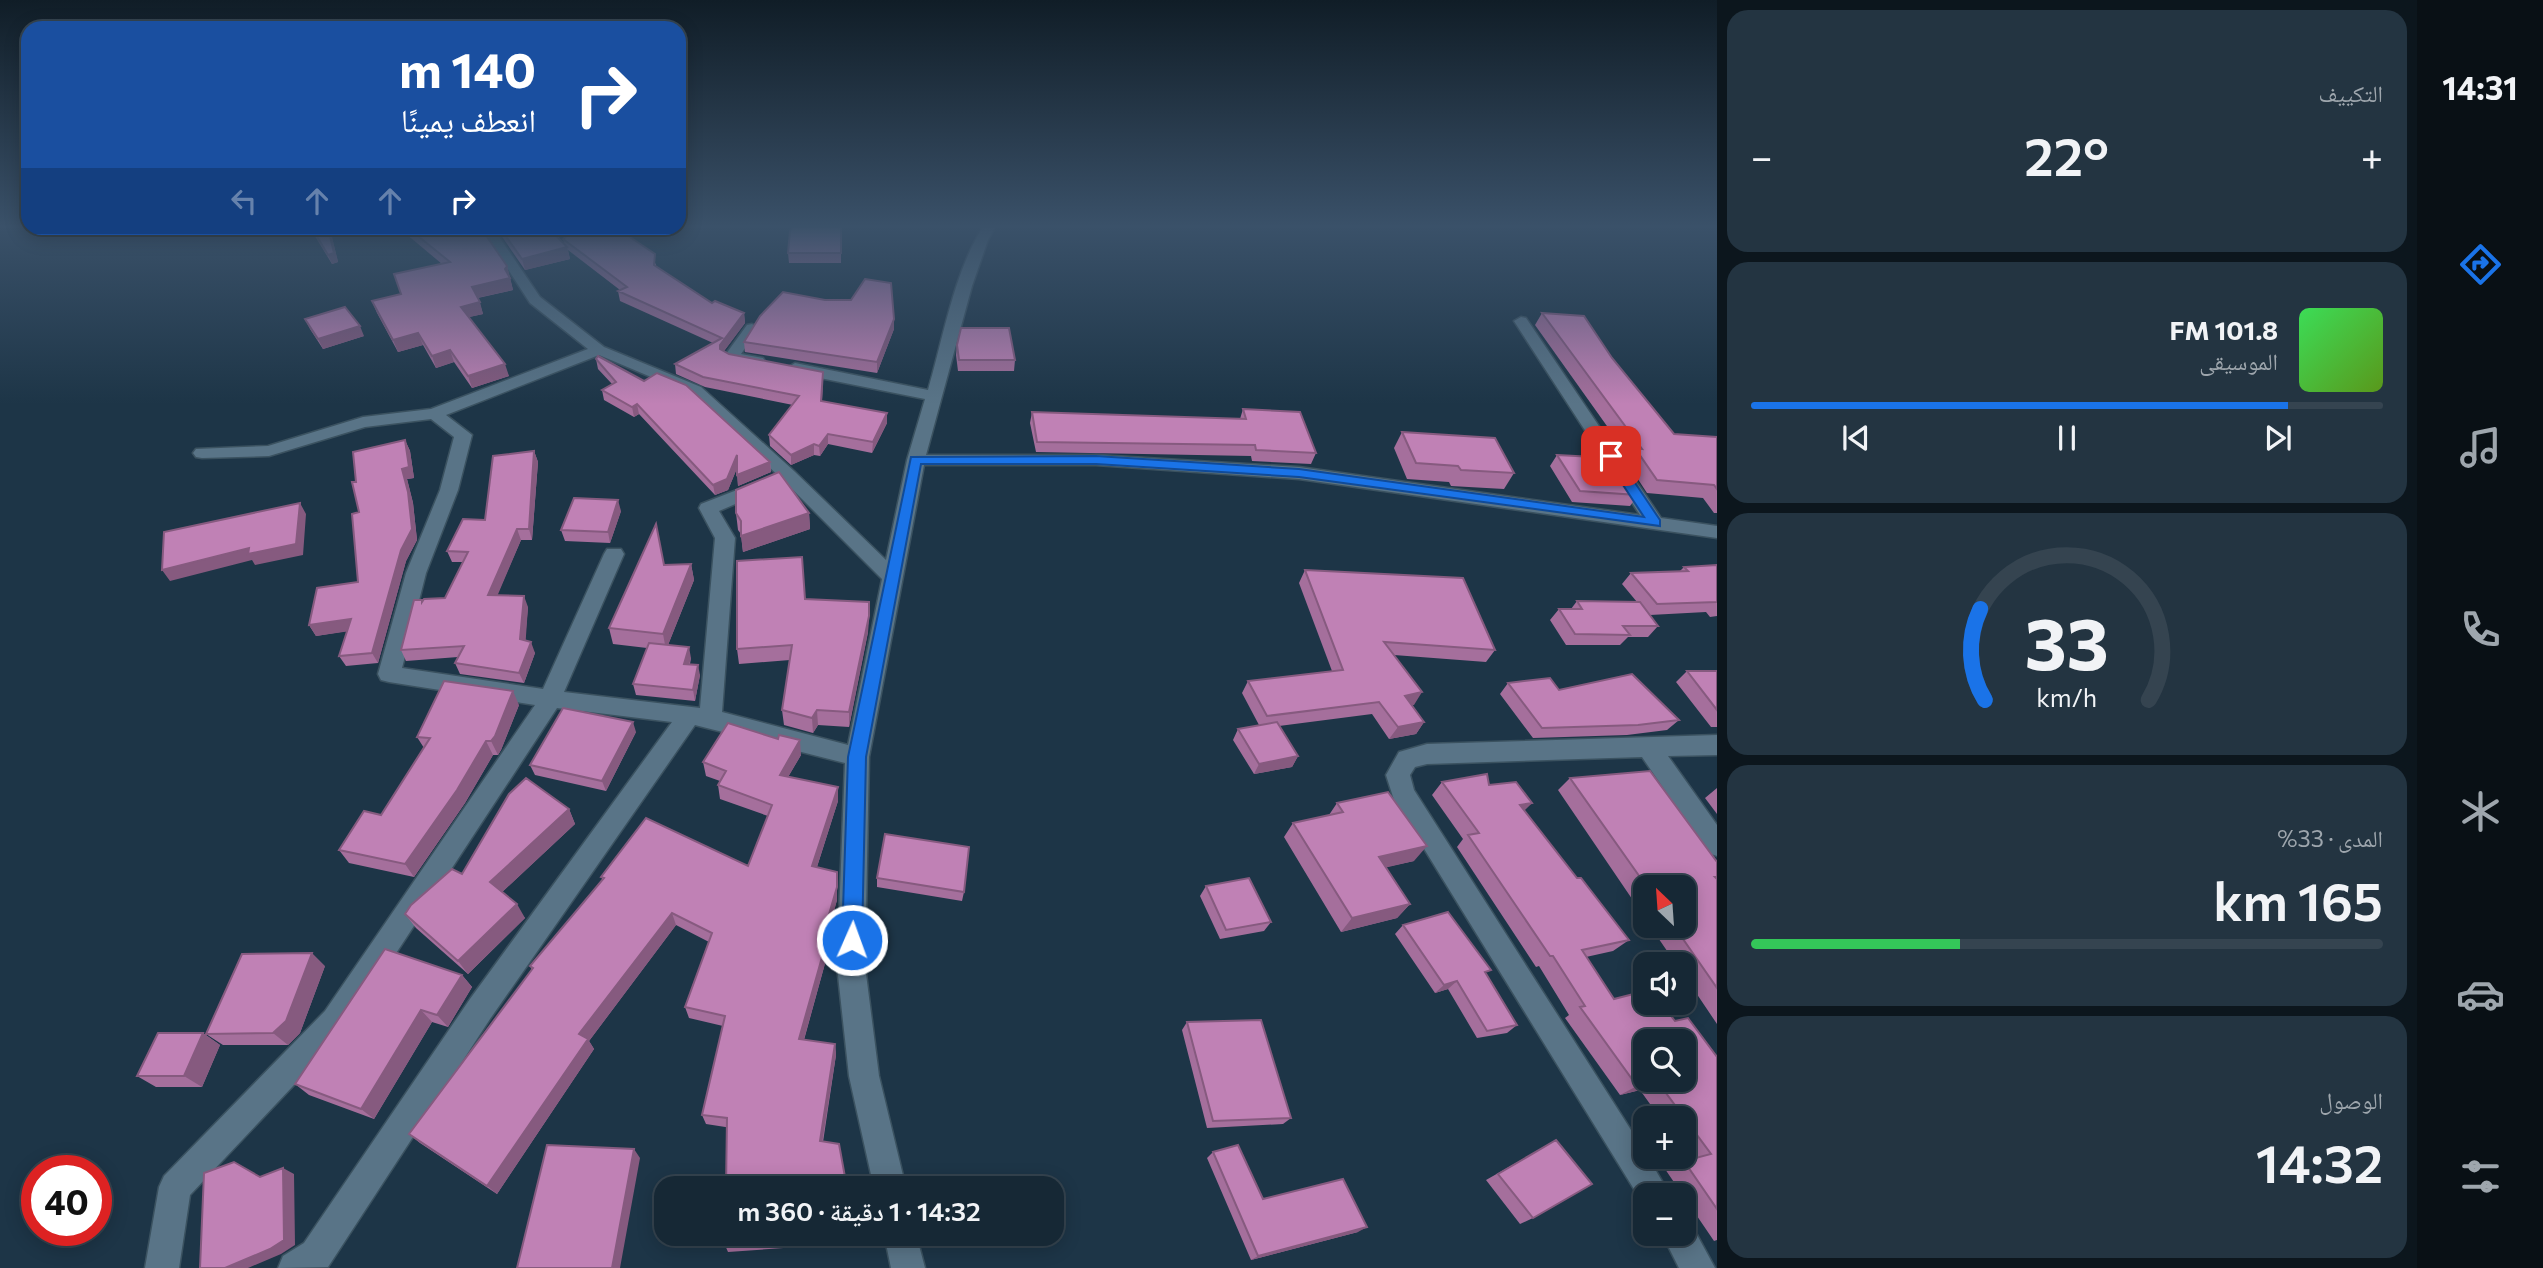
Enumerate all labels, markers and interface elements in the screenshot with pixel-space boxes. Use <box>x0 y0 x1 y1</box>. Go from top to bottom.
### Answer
text: 140 m <box>399 38 536 98</box>
icon: right <box>560 49 651 140</box>
text: 14:31 <box>2442 67 2518 107</box>
text: التكييف <box>2318 79 2383 107</box>
text: انعطف يمينًا <box>401 99 536 139</box>
text: 22° <box>2024 123 2109 187</box>
text: − <box>1751 132 1773 179</box>
text: + <box>2361 132 2383 179</box>
icon: left <box>225 182 263 220</box>
icon: ahead <box>298 182 336 220</box>
icon: ahead <box>371 182 409 220</box>
icon: right <box>444 182 482 220</box>
icon: directions <box>2456 240 2505 289</box>
text: 101.8 FM <box>2170 314 2278 345</box>
text: الموسيقى <box>2199 347 2278 375</box>
icon: previous <box>1837 419 1875 457</box>
icon: pause <box>2048 419 2086 457</box>
icon: next <box>2259 419 2297 457</box>
icon: music <box>2456 423 2505 472</box>
pin <box>1581 426 1641 486</box>
icon: arrive <box>1592 437 1630 475</box>
text: 33 <box>2025 596 2109 685</box>
icon: phone <box>2456 605 2505 654</box>
text: km/h <box>2037 682 2097 712</box>
icon: climate <box>2456 787 2505 836</box>
text: المدى · 33% <box>2277 824 2383 852</box>
text: 165 km <box>2213 868 2383 932</box>
north arrow <box>1633 875 1696 938</box>
map controls <box>1633 875 1696 1246</box>
position arrow <box>815 903 889 977</box>
button: sound <box>1633 952 1696 1015</box>
icon: car <box>2456 970 2505 1019</box>
button: search <box>1633 1029 1696 1092</box>
text: الوصول <box>2319 1086 2383 1114</box>
button: + <box>1633 1106 1696 1169</box>
text: 14:32 <box>2256 1130 2383 1194</box>
icon: filters <box>2456 1152 2505 1201</box>
speed limit sign: 40 <box>21 1155 112 1246</box>
button: − <box>1633 1183 1696 1246</box>
text: 14:32 · 1 دقيقة · 360 m <box>737 1195 981 1226</box>

